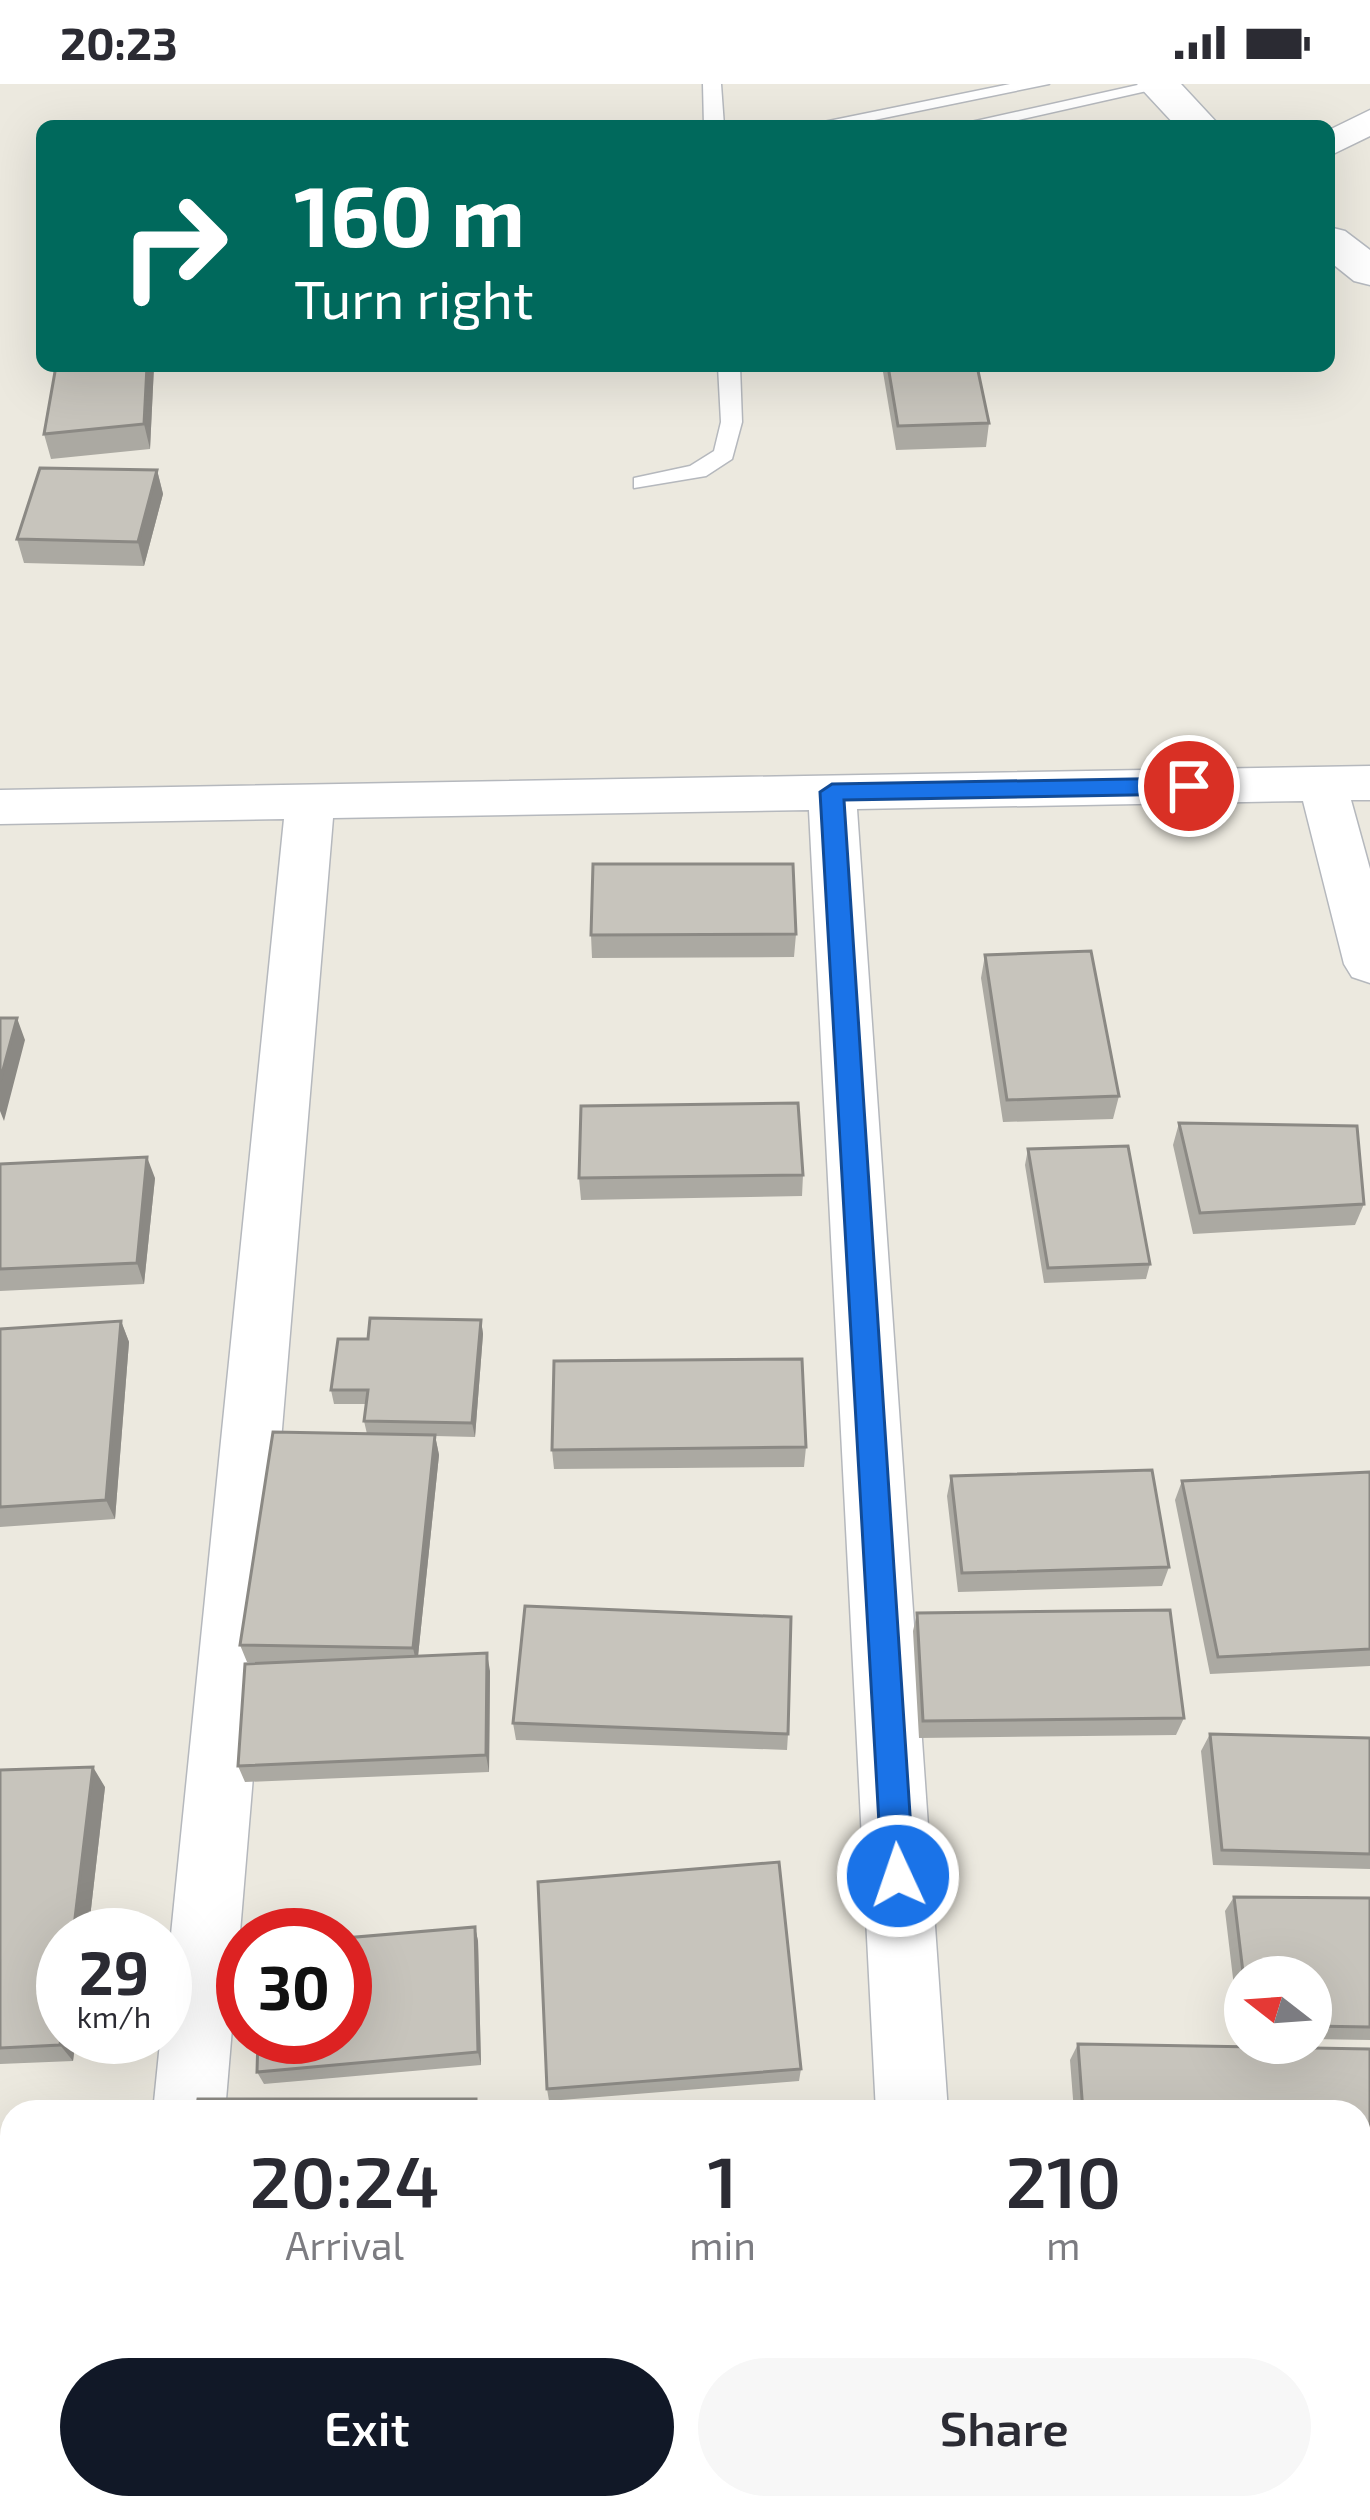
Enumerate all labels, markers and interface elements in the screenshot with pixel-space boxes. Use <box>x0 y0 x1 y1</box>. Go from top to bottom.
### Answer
text: 20:23 <box>60 15 178 69</box>
text: 160 m <box>294 163 525 264</box>
icon: right <box>96 168 252 324</box>
text: Turn right <box>294 265 534 330</box>
pin <box>1138 735 1240 837</box>
icon: arrive <box>1156 753 1222 819</box>
position arrow <box>835 1813 961 1939</box>
speed limit sign: 30 <box>216 1908 372 2064</box>
text: 29 <box>79 1935 149 2007</box>
north arrow <box>1224 1956 1332 2064</box>
map controls <box>1224 1956 1332 2064</box>
text: km/h <box>77 1998 151 2034</box>
text: 20:24 <box>250 2136 440 2222</box>
text: 1 <box>708 2136 738 2222</box>
text: 210 <box>1005 2136 1121 2222</box>
text: Arrival <box>285 2221 404 2268</box>
text: min <box>689 2221 756 2268</box>
text: m <box>1046 2221 1080 2268</box>
button: Exit <box>60 2358 674 2496</box>
button: Share <box>698 2358 1311 2496</box>

